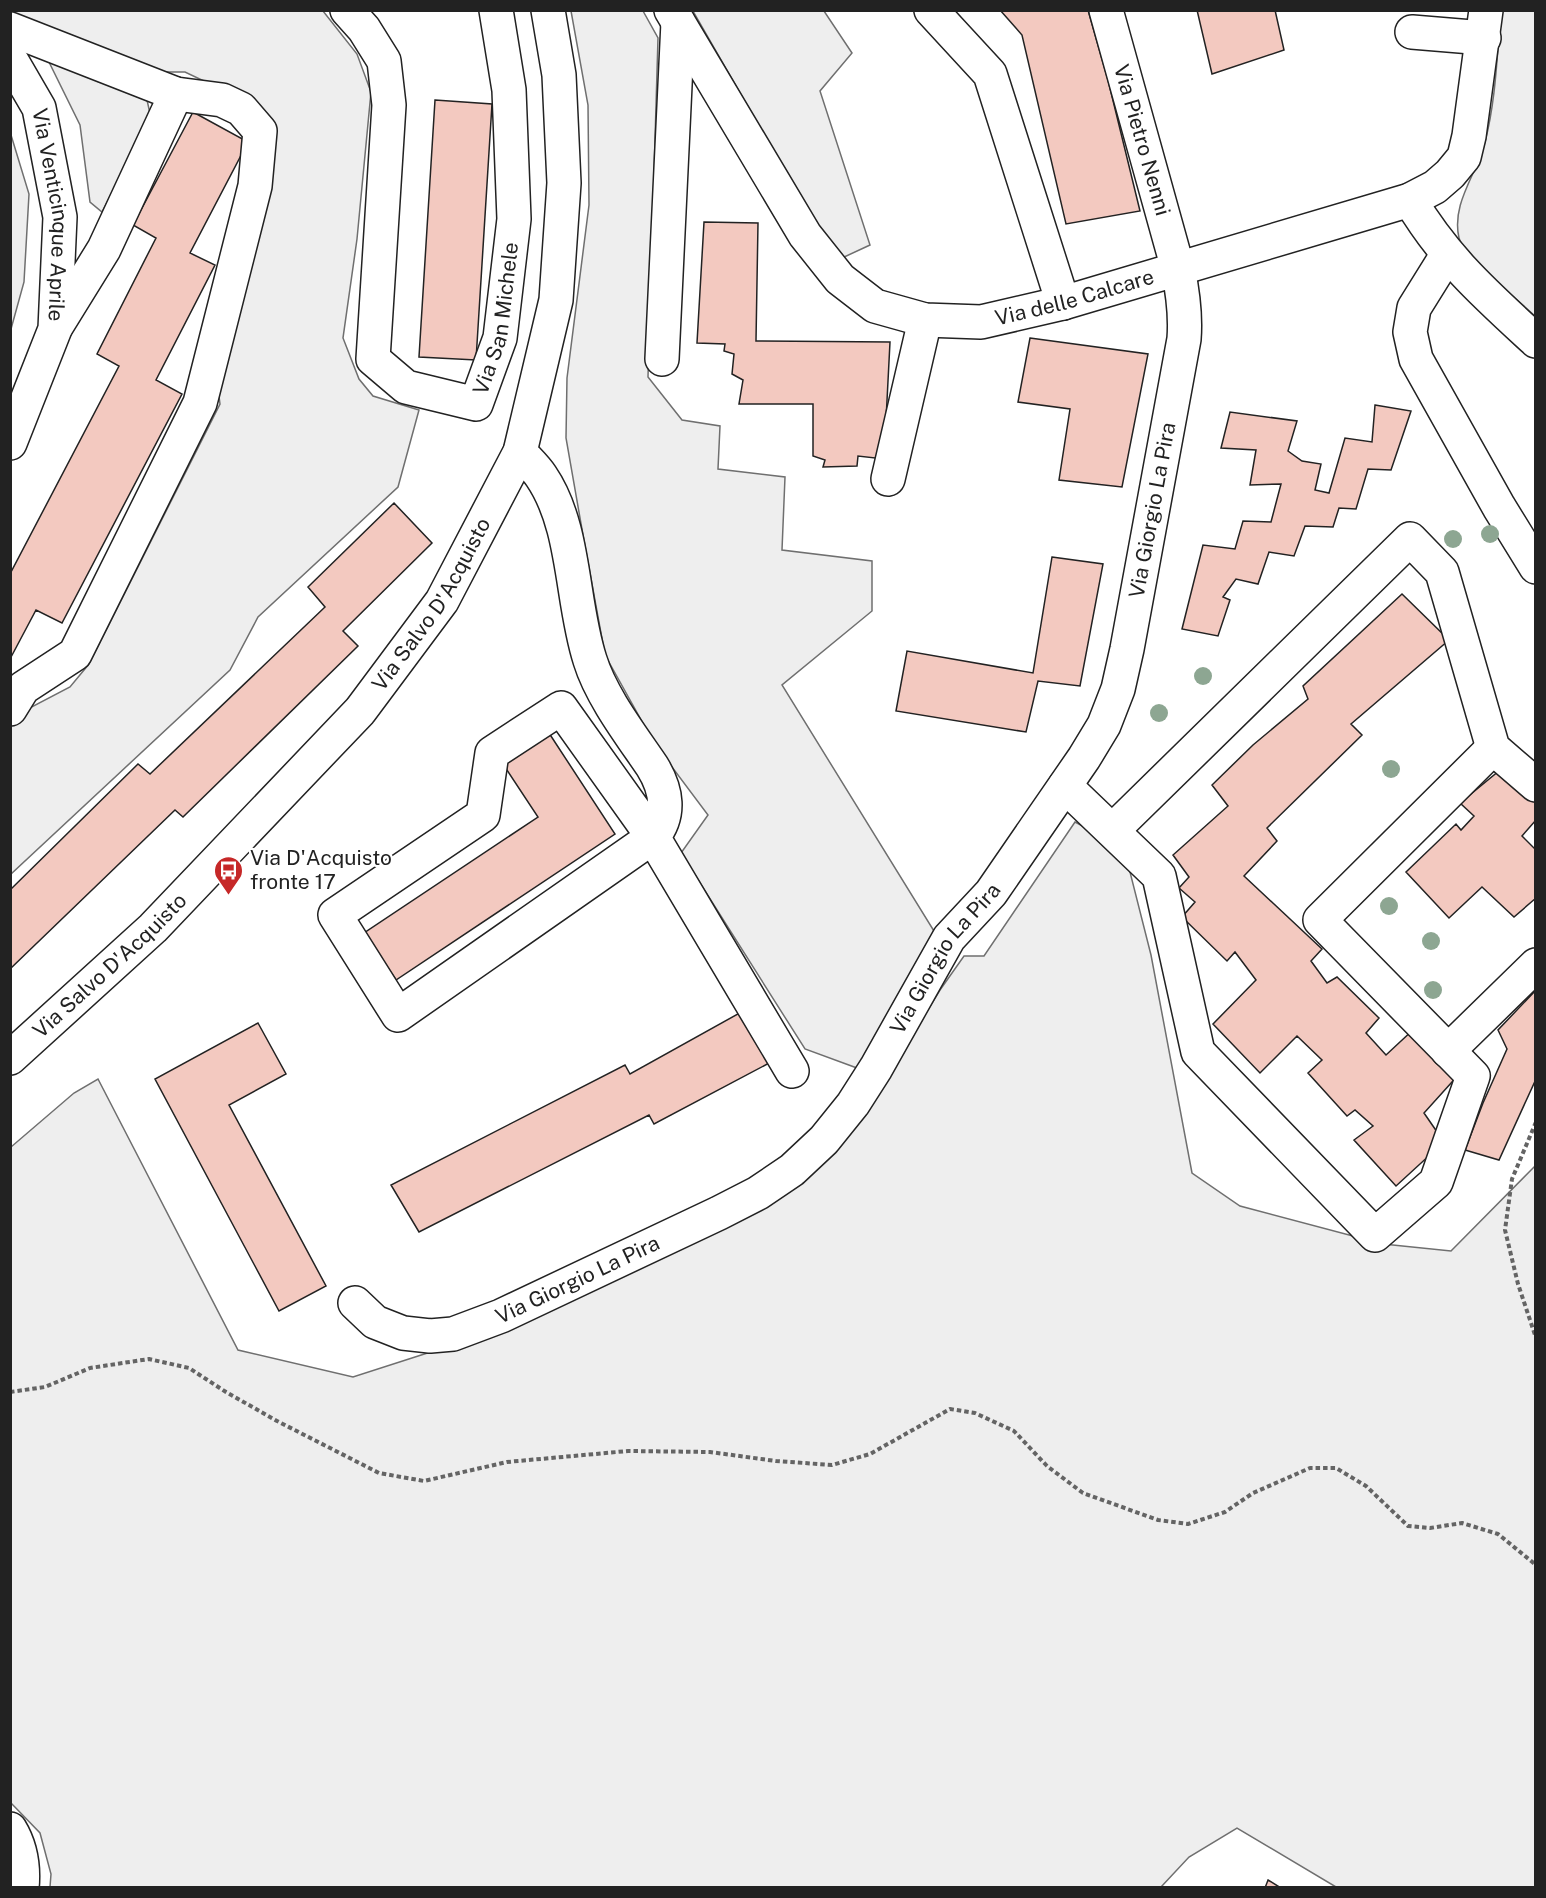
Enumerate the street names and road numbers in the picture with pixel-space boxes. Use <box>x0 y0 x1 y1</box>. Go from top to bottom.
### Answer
street label: Via Pietro Nenni <box>1109 61 1176 218</box>
street label: Via Venticinque Aprile <box>27 106 74 322</box>
street label: Via San Michele <box>467 241 523 398</box>
street label: Via delle Calcare <box>993 264 1157 330</box>
street label: Via Giorgio La Pira <box>1124 420 1180 600</box>
street label: Via Salvo D'Acquisto <box>367 513 495 695</box>
street label: Via Giorgio La Pira <box>885 879 1006 1038</box>
street label: Via Salvo D'Acquisto <box>28 888 192 1043</box>
street label: Via Giorgio La Pira <box>492 1230 663 1329</box>

